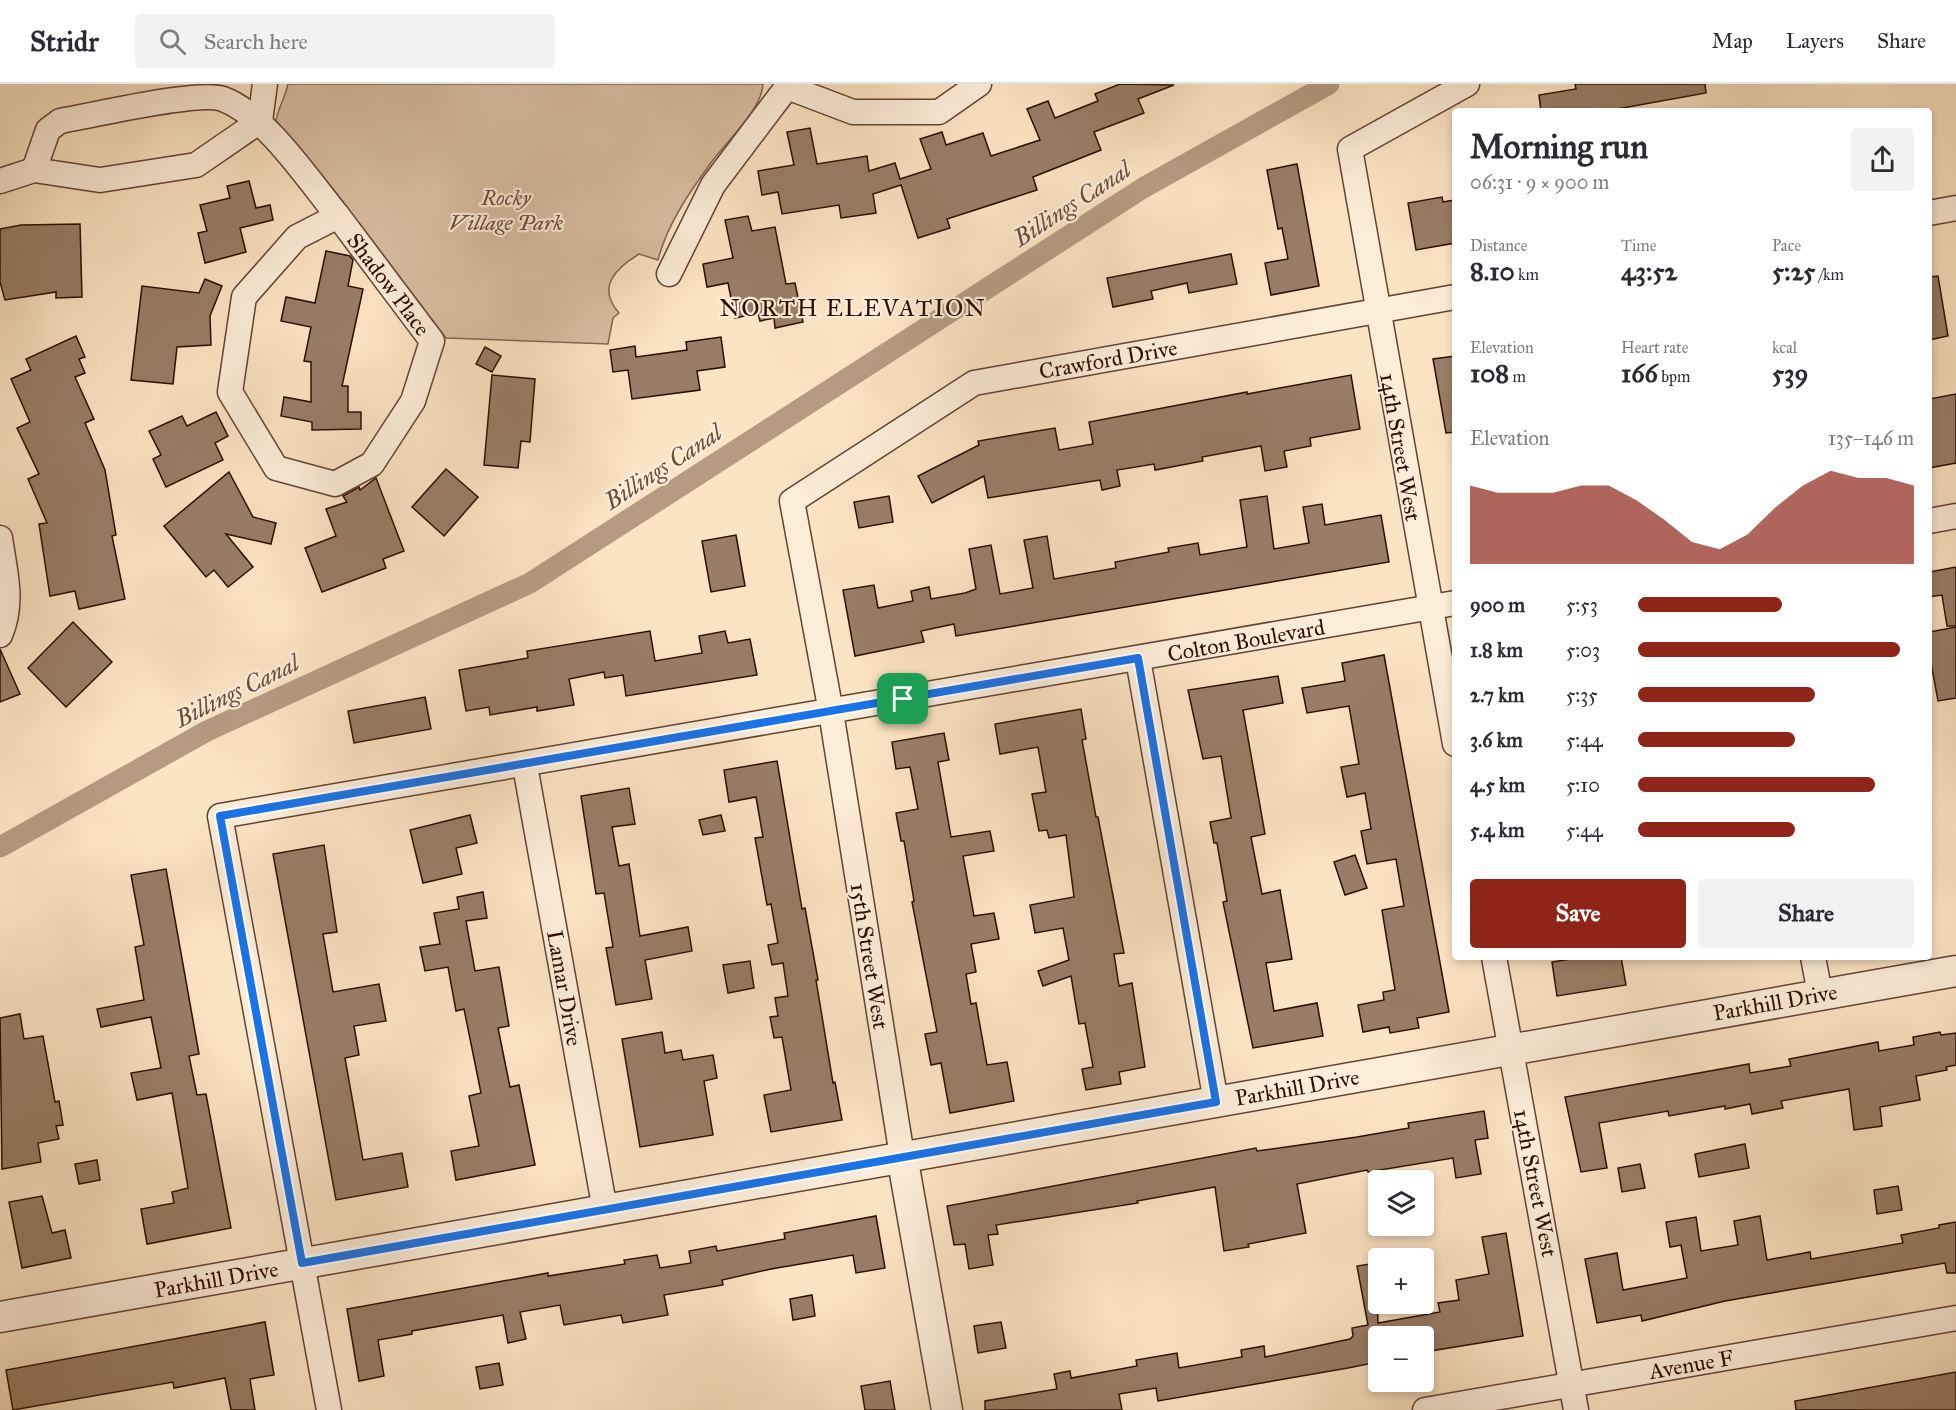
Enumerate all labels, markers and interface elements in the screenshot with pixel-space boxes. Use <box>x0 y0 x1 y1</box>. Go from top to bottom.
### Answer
search box <box>135 14 555 68</box>
text: Stridr <box>30 24 99 59</box>
icon: search <box>156 25 189 58</box>
text: Search here <box>204 28 308 55</box>
text: Map <box>1712 28 1753 54</box>
text: Layers <box>1786 28 1844 54</box>
text: Share <box>1877 28 1926 54</box>
text: Morning run <box>1470 127 1648 167</box>
button: share <box>1851 128 1914 191</box>
water label: Billings Canal <box>1007 153 1139 254</box>
text: 06:31 · 9 × 900 m <box>1470 170 1609 194</box>
park label: Rocky Village Park <box>449 184 563 236</box>
street label: Shadow Place <box>341 228 436 341</box>
text: Distance <box>1470 236 1527 255</box>
text: Time <box>1621 236 1656 255</box>
text: Pace <box>1772 236 1801 255</box>
text: 8.10 <box>1470 255 1515 287</box>
text: 43:52 <box>1621 255 1677 287</box>
text: 5:25 <box>1772 255 1815 287</box>
text: km <box>1515 265 1539 284</box>
text: /km <box>1815 265 1844 284</box>
district label: NORTH ELEVATION <box>720 293 986 323</box>
street label: Crawford Drive <box>1037 334 1179 385</box>
text: Elevation <box>1470 338 1534 357</box>
text: Heart rate <box>1621 338 1688 357</box>
text: kcal <box>1772 338 1797 357</box>
text: 108 <box>1470 357 1509 389</box>
text: 166 <box>1621 357 1658 389</box>
text: 539 <box>1772 357 1808 389</box>
text: m <box>1509 367 1526 386</box>
text: bpm <box>1658 367 1690 386</box>
street label: 14th Street West <box>1374 371 1427 524</box>
water label: Billings Canal <box>598 416 730 517</box>
text: Elevation <box>1470 426 1549 450</box>
text: 135–146 m <box>1828 426 1914 450</box>
text: 900 m <box>1470 593 1525 617</box>
text: 5:53 <box>1566 593 1598 617</box>
street label: Colton Boulevard <box>1165 613 1327 668</box>
text: 1.8 km <box>1470 638 1523 662</box>
text: 5:03 <box>1566 638 1600 662</box>
water label: Billings Canal <box>169 647 306 734</box>
pin <box>877 673 928 724</box>
icon: arrive <box>886 682 919 715</box>
text: 2.7 km <box>1470 683 1524 707</box>
text: 5:35 <box>1566 683 1598 707</box>
text: 3.6 km <box>1470 728 1523 752</box>
text: 5:44 <box>1566 728 1603 752</box>
text: 4.5 km <box>1470 773 1525 797</box>
text: 5:10 <box>1566 773 1600 797</box>
text: 5.4 km <box>1470 818 1525 842</box>
text: 5:44 <box>1566 818 1603 842</box>
button: Save <box>1470 879 1686 948</box>
button: Share <box>1698 879 1914 948</box>
street label: 15th Street West <box>845 881 894 1031</box>
street label: Lamar Drive <box>541 928 588 1048</box>
street label: Parkhill Drive <box>1711 978 1839 1027</box>
street label: Parkhill Drive <box>1233 1063 1361 1112</box>
street label: 14th Street West <box>1508 1107 1563 1260</box>
map controls <box>1368 1170 1434 1392</box>
button: layers <box>1368 1170 1434 1236</box>
button: + <box>1368 1248 1434 1314</box>
street label: Parkhill Drive <box>152 1255 280 1304</box>
button: − <box>1368 1326 1434 1392</box>
street label: Avenue F <box>1646 1344 1735 1385</box>

